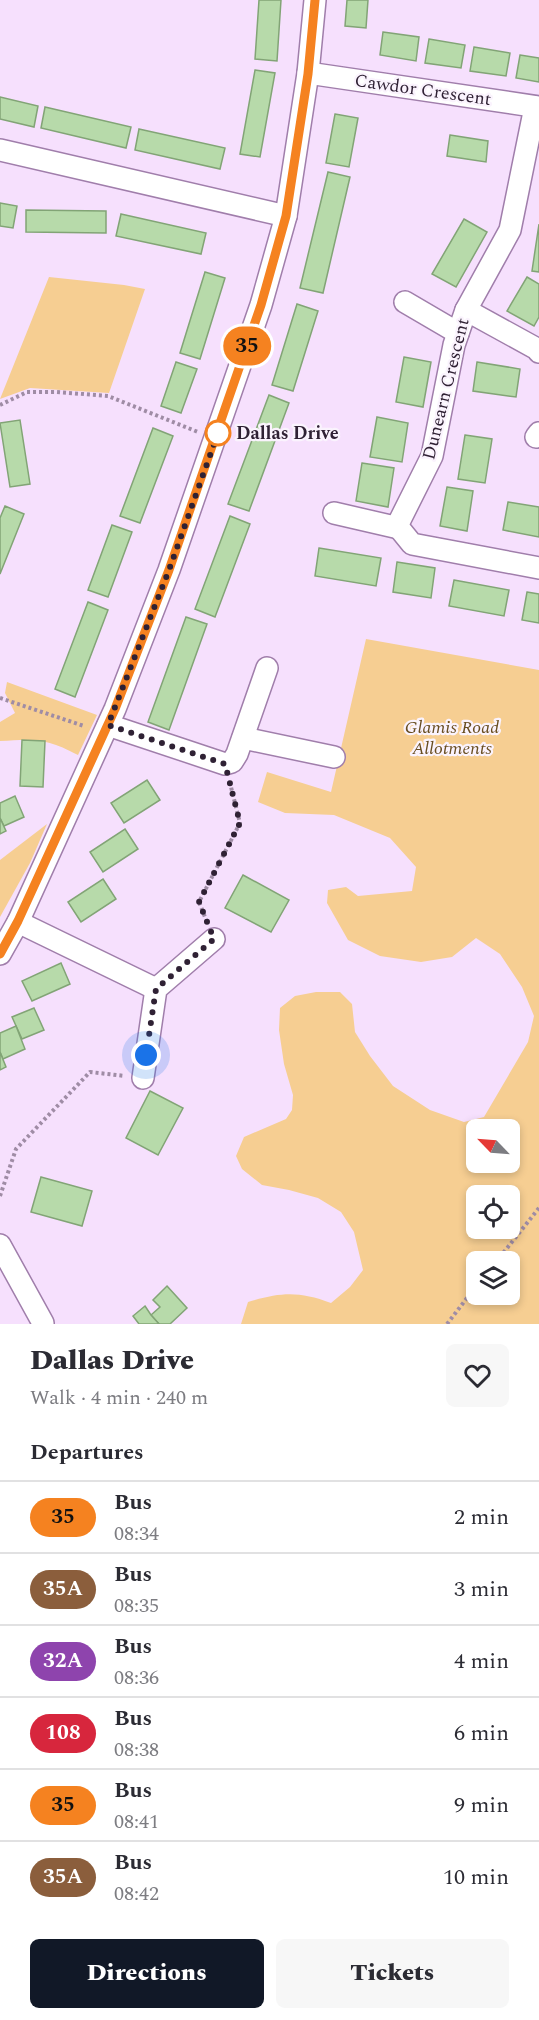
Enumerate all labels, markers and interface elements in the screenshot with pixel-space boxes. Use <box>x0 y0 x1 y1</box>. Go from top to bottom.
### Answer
street label: Cawdor Crescent <box>353 67 493 113</box>
street label: Dunearn Crescent <box>415 315 477 463</box>
line badge: 35 <box>220 326 274 366</box>
text: 35 <box>235 330 259 362</box>
marker: Dallas Drive <box>205 420 231 446</box>
place label: Dallas Drive <box>236 420 339 447</box>
park label: Glamis Road Allotments <box>405 714 499 762</box>
your location <box>131 1040 161 1070</box>
north arrow <box>466 1119 520 1173</box>
map controls <box>466 1119 520 1305</box>
button: locate <box>466 1185 520 1239</box>
button: layers <box>466 1251 520 1305</box>
text: Dallas Drive <box>30 1339 194 1382</box>
button: heart <box>446 1344 509 1407</box>
text: Walk · 4 min · 240 m <box>30 1383 208 1413</box>
text: Departures <box>30 1436 144 1469</box>
text: Bus <box>114 1486 152 1519</box>
text: 35 <box>51 1501 75 1533</box>
text: 2 min <box>454 1501 509 1534</box>
text: 08:34 <box>114 1519 159 1549</box>
text: Bus <box>114 1558 152 1591</box>
text: 35A <box>43 1573 83 1605</box>
text: 3 min <box>454 1573 509 1606</box>
text: 08:35 <box>114 1591 159 1621</box>
text: Bus <box>114 1630 152 1663</box>
text: 32A <box>43 1645 83 1677</box>
text: 4 min <box>454 1645 509 1678</box>
text: 08:36 <box>114 1663 159 1693</box>
text: Bus <box>114 1702 152 1735</box>
text: 108 <box>45 1717 81 1749</box>
text: 6 min <box>454 1717 509 1750</box>
text: 08:38 <box>114 1735 159 1765</box>
text: Bus <box>114 1774 152 1807</box>
text: 35 <box>51 1789 75 1821</box>
text: 9 min <box>454 1789 509 1822</box>
text: 08:41 <box>114 1807 159 1837</box>
text: Bus <box>114 1846 152 1879</box>
text: 35A <box>43 1861 83 1893</box>
text: 10 min <box>443 1861 509 1894</box>
text: 08:42 <box>114 1879 159 1909</box>
button: Directions <box>30 1939 264 2008</box>
button: Tickets <box>276 1939 509 2008</box>

